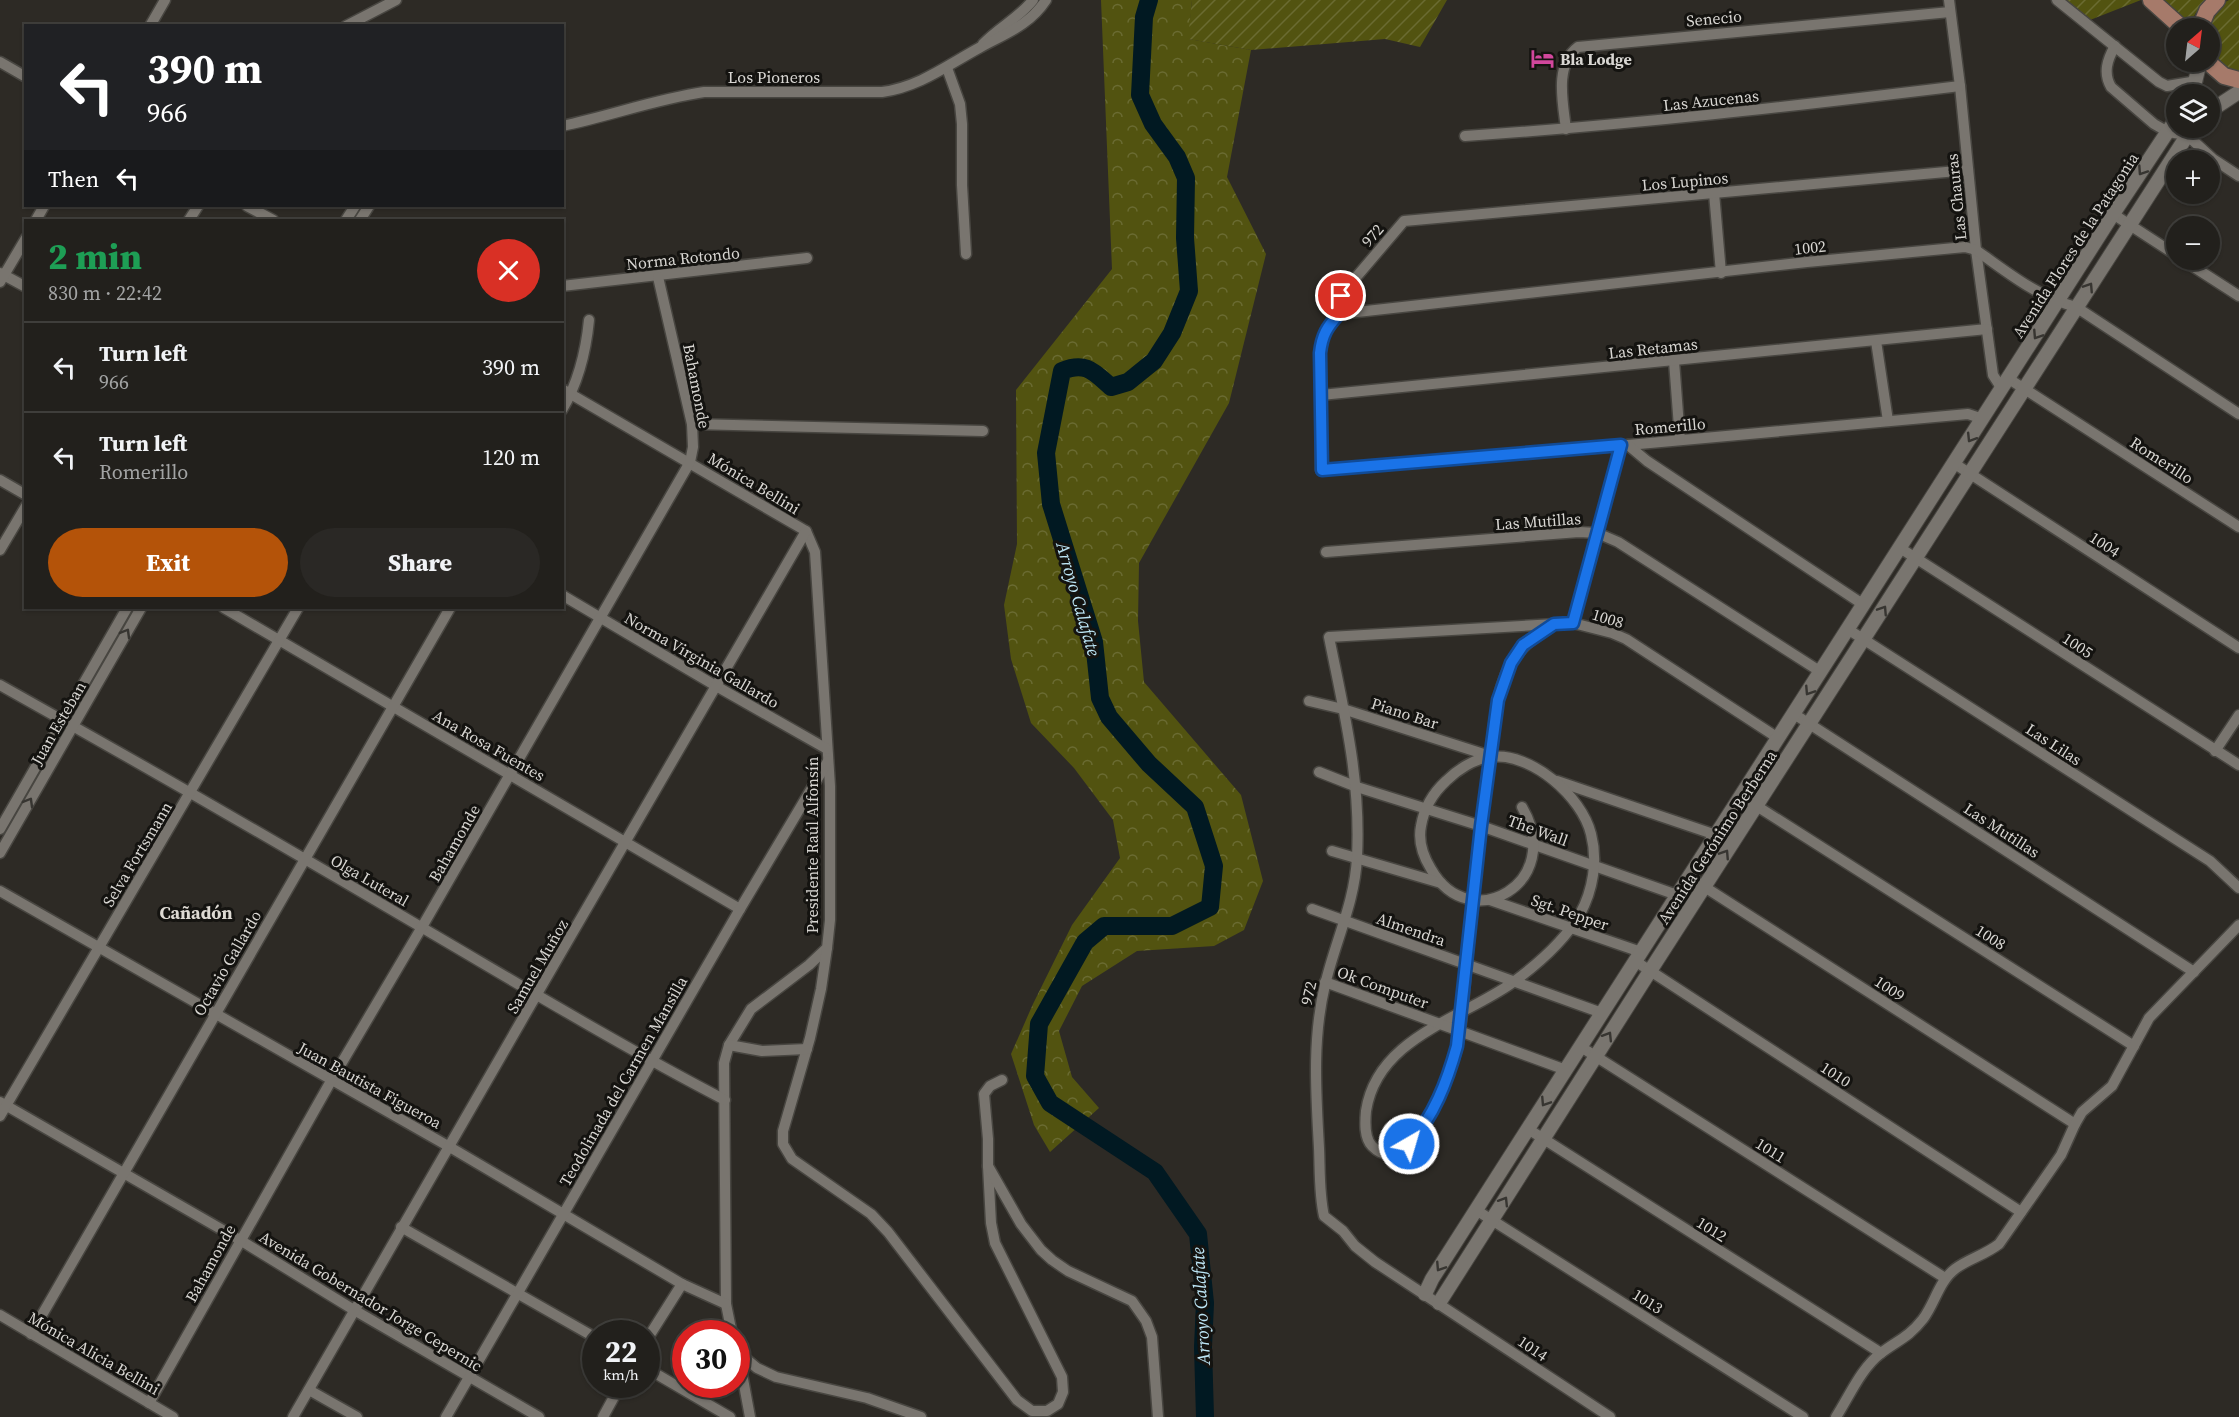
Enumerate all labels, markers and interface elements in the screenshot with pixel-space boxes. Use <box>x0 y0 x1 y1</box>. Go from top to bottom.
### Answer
street label: Senecio <box>1685 5 1743 31</box>
north arrow <box>2166 18 2220 72</box>
map controls <box>2166 18 2220 270</box>
text: 390 m <box>147 39 262 97</box>
hotel icon: Bla Lodge <box>1529 46 1555 72</box>
icon: left <box>48 48 126 126</box>
place label: Bla Lodge <box>1560 48 1632 70</box>
street label: Los Pioneros <box>728 66 820 88</box>
street label: Las Azucenas <box>1662 84 1760 116</box>
button: layers <box>2166 84 2220 138</box>
text: 966 <box>147 94 188 131</box>
street label: Avenida Flores de la Patagonia <box>2007 147 2144 342</box>
button: + <box>2166 150 2220 204</box>
street label: Las Chauras <box>1940 152 1971 242</box>
icon: left <box>111 162 144 195</box>
text: Then <box>48 164 99 194</box>
one-way arrow <box>2138 164 2149 175</box>
street label: Los Lupinos <box>1641 166 1729 196</box>
button: − <box>2166 216 2220 270</box>
street label: 972 <box>1356 219 1388 251</box>
text: 2 min <box>48 232 142 281</box>
street label: 1002 <box>1793 234 1827 260</box>
button: close <box>477 239 540 302</box>
street label: Norma Rotondo <box>625 241 741 275</box>
pin <box>1315 270 1366 321</box>
text: 830 m · 22:42 <box>48 279 162 307</box>
icon: arrive <box>1324 279 1357 312</box>
one-way arrow <box>2082 282 2093 293</box>
one-way arrow <box>2033 328 2044 339</box>
street label: Las Retamas <box>1607 332 1699 364</box>
text: Turn left <box>99 338 187 368</box>
street label: Bahamonde <box>678 342 716 430</box>
icon: left <box>48 351 81 384</box>
text: 390 m <box>482 352 540 382</box>
text: 966 <box>99 368 129 396</box>
street label: Romerillo <box>1633 412 1707 440</box>
text: Turn left <box>99 428 187 458</box>
street label: Romerillo <box>2126 431 2198 489</box>
one-way arrow <box>1967 432 1978 443</box>
icon: left <box>48 441 81 474</box>
text: 120 m <box>482 442 540 472</box>
street label: Mónica Bellini <box>704 447 804 519</box>
text: Romerillo <box>99 458 188 486</box>
street label: Las Mutillas <box>1494 507 1582 535</box>
street label: 1004 <box>2086 526 2124 562</box>
button: Exit <box>48 528 288 597</box>
button: Share <box>300 528 540 597</box>
water label: Arroyo Calafate <box>1050 538 1107 660</box>
street label: 1008 <box>1589 603 1627 633</box>
one-way arrow <box>1875 606 1887 616</box>
street label: Norma Virginia Gallardo <box>621 607 783 713</box>
street label: 1005 <box>2059 627 2097 663</box>
one-way arrow <box>119 629 130 639</box>
street label: Juan Esteban <box>25 677 91 770</box>
one-way arrow <box>1805 684 1816 695</box>
street label: Piano Bar <box>1369 692 1442 734</box>
street label: Ana Rosa Fuentes <box>429 704 549 786</box>
street label: Las Lilas <box>2022 718 2086 770</box>
street label: Avenida Gerónimo Berberna <box>1652 745 1782 928</box>
street label: Presidente Raúl Alfonsín <box>801 756 823 933</box>
street label: Selva Fortsmann <box>97 797 177 911</box>
street label: Las Mutillas <box>1960 797 2044 863</box>
one-way arrow <box>22 798 33 808</box>
street label: Bahamonde <box>423 800 485 886</box>
street label: The Wall <box>1505 809 1571 851</box>
street label: Olga Luteral <box>327 849 413 911</box>
one-way arrow <box>1718 850 1730 860</box>
street label: Sgt. Pepper <box>1528 888 1612 936</box>
district label: Cañadón <box>159 900 233 925</box>
street label: Octavio Gallardo <box>188 906 266 1020</box>
street label: Almendra <box>1374 907 1449 951</box>
street label: Samuel Muñoz <box>501 915 573 1017</box>
street label: 1008 <box>1972 919 2010 955</box>
street label: Ok Computer <box>1334 960 1432 1014</box>
street label: 1009 <box>1871 970 1909 1006</box>
street label: Teodolinada del Carmen Mansilla <box>554 971 693 1190</box>
street label: 972 <box>1295 979 1321 1007</box>
one-way arrow <box>1601 1032 1613 1042</box>
street label: Juan Bautista Figueroa <box>293 1036 446 1134</box>
street label: 1010 <box>1817 1056 1855 1092</box>
one-way arrow <box>1541 1096 1552 1107</box>
position arrow <box>1377 1112 1441 1176</box>
street label: 1011 <box>1752 1132 1790 1168</box>
one-way arrow <box>1497 1196 1508 1207</box>
street label: 1012 <box>1693 1211 1731 1247</box>
street label: Bahamonde <box>180 1220 240 1306</box>
street label: Avenida Gobernador Jorge Cepernic <box>255 1226 487 1377</box>
water label: Arroyo Calafate <box>1185 1246 1216 1367</box>
one-way arrow <box>1436 1260 1447 1271</box>
street label: 1013 <box>1629 1283 1667 1319</box>
street label: Mónica Alicia Bellini <box>24 1306 164 1400</box>
speed limit sign: 30 <box>672 1320 750 1398</box>
street label: 1014 <box>1514 1330 1552 1366</box>
text: 22 <box>605 1331 637 1372</box>
text: km/h <box>603 1364 639 1385</box>

